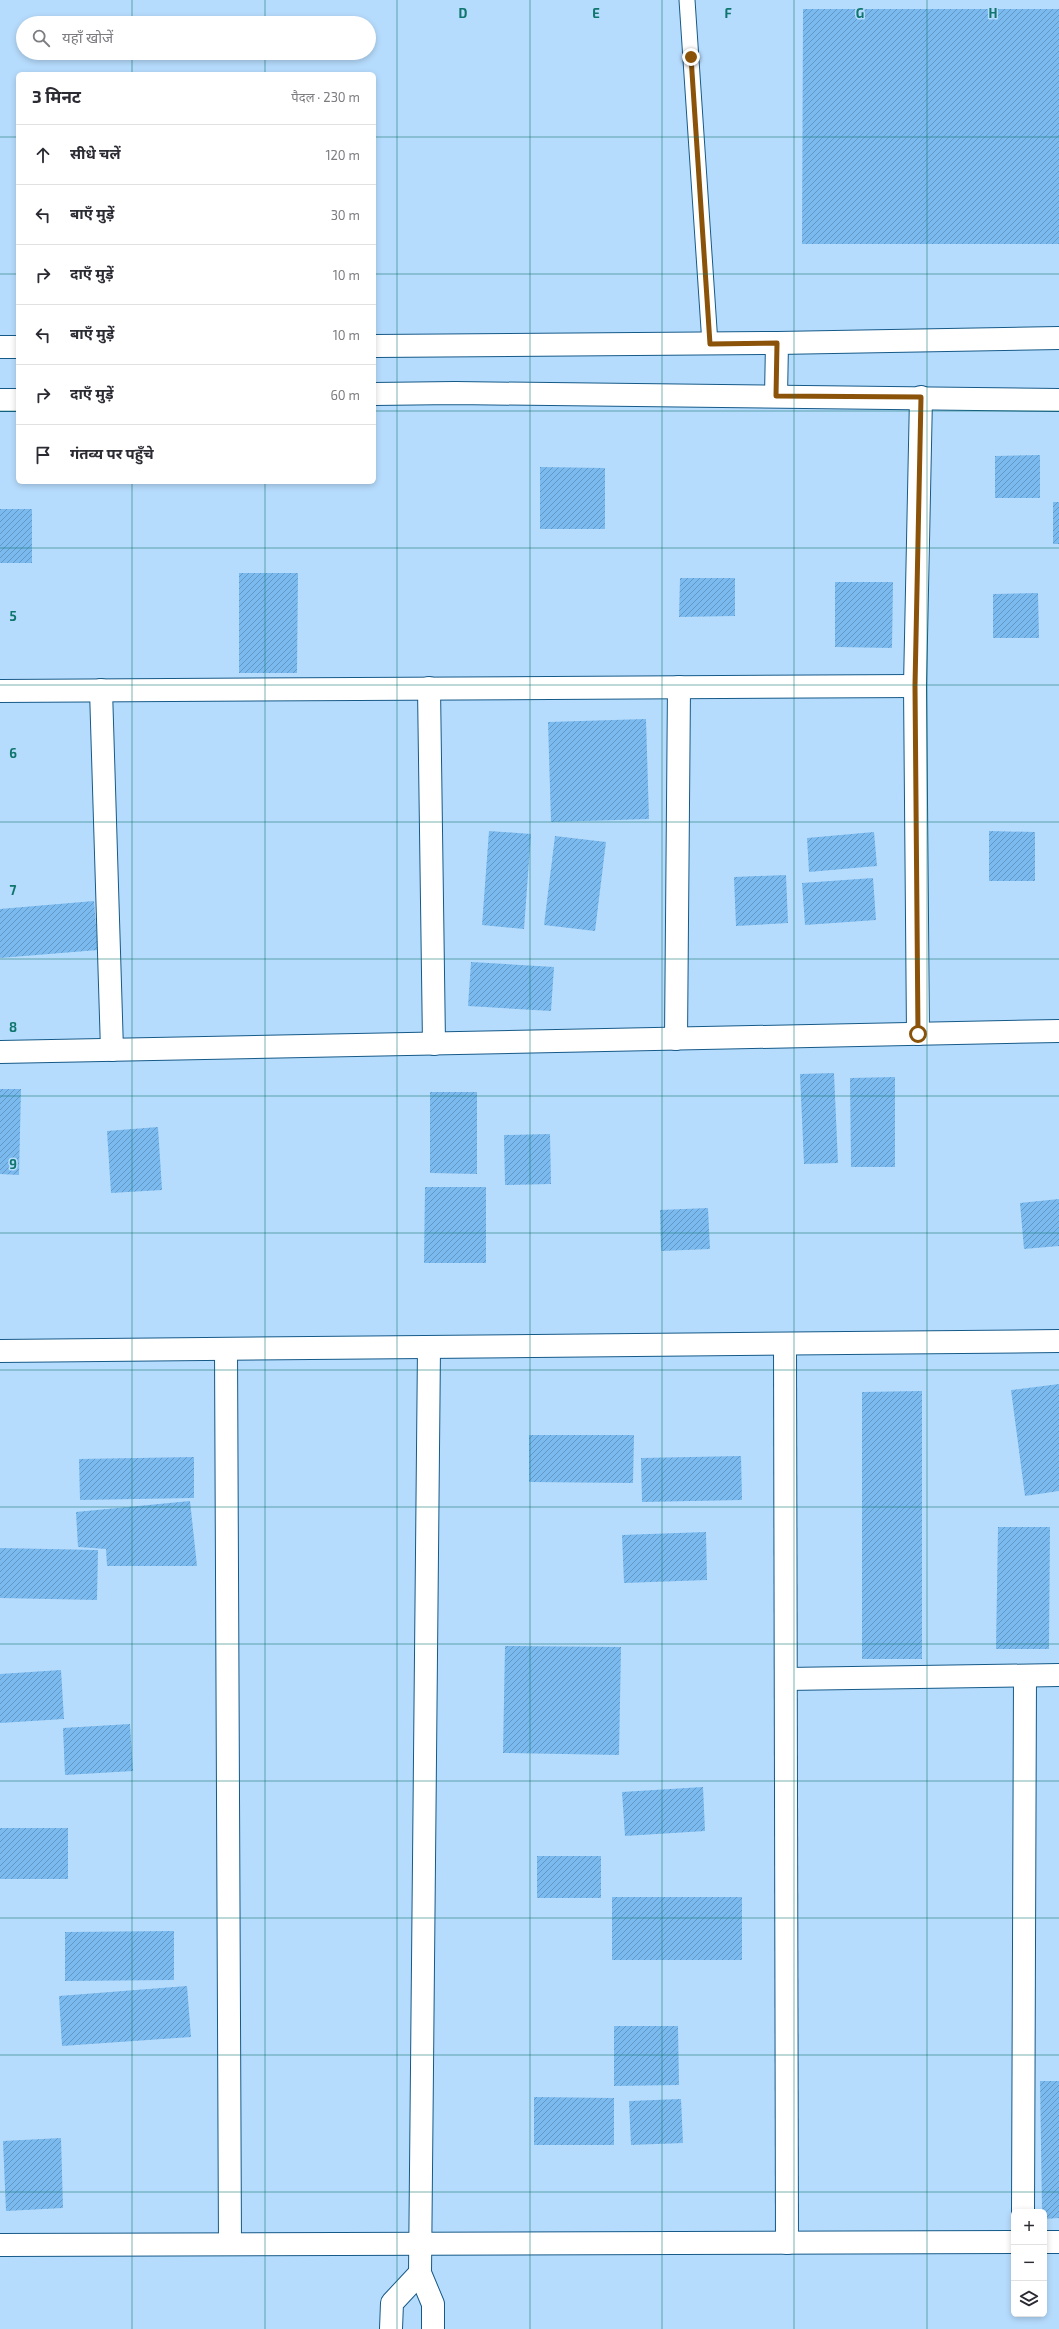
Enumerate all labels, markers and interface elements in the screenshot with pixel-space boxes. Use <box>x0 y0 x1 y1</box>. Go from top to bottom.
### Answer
text: D <box>459 5 468 21</box>
text: E <box>592 5 600 21</box>
text: F <box>724 5 732 21</box>
text: G <box>856 5 864 21</box>
text: H <box>989 5 998 21</box>
search box <box>16 16 376 60</box>
icon: search <box>30 27 52 49</box>
text: यहाँ खोजें <box>62 28 113 46</box>
route end <box>682 48 700 66</box>
text: 3 मिनट <box>32 86 81 106</box>
text: पैदल · 230 m <box>291 89 360 105</box>
icon: ahead <box>32 144 54 166</box>
text: सीधे चलें <box>70 144 121 162</box>
text: 120 m <box>325 147 360 163</box>
icon: left <box>32 204 54 226</box>
text: बाएँ मुड़ें <box>70 204 114 222</box>
text: 30 m <box>331 207 360 223</box>
icon: right <box>32 264 54 286</box>
text: दाएँ मुड़ें <box>70 264 114 282</box>
text: 10 m <box>333 267 360 283</box>
icon: left <box>32 324 54 346</box>
text: बाएँ मुड़ें <box>70 324 114 342</box>
text: 10 m <box>333 327 360 343</box>
icon: right <box>32 384 54 406</box>
text: दाएँ मुड़ें <box>70 384 114 402</box>
text: 60 m <box>330 387 360 403</box>
icon: arrive <box>32 444 54 466</box>
text: गंतव्य पर पहुँचे <box>70 444 154 462</box>
text: 5 <box>9 608 17 624</box>
text: 6 <box>9 745 17 761</box>
text: 7 <box>10 882 17 898</box>
text: 8 <box>9 1019 17 1035</box>
route start <box>909 1025 927 1043</box>
text: 9 <box>9 1156 17 1172</box>
map controls <box>1011 2209 1047 2317</box>
button: + <box>1011 2209 1047 2245</box>
button: − <box>1011 2245 1047 2281</box>
button: layers <box>1011 2281 1047 2317</box>

